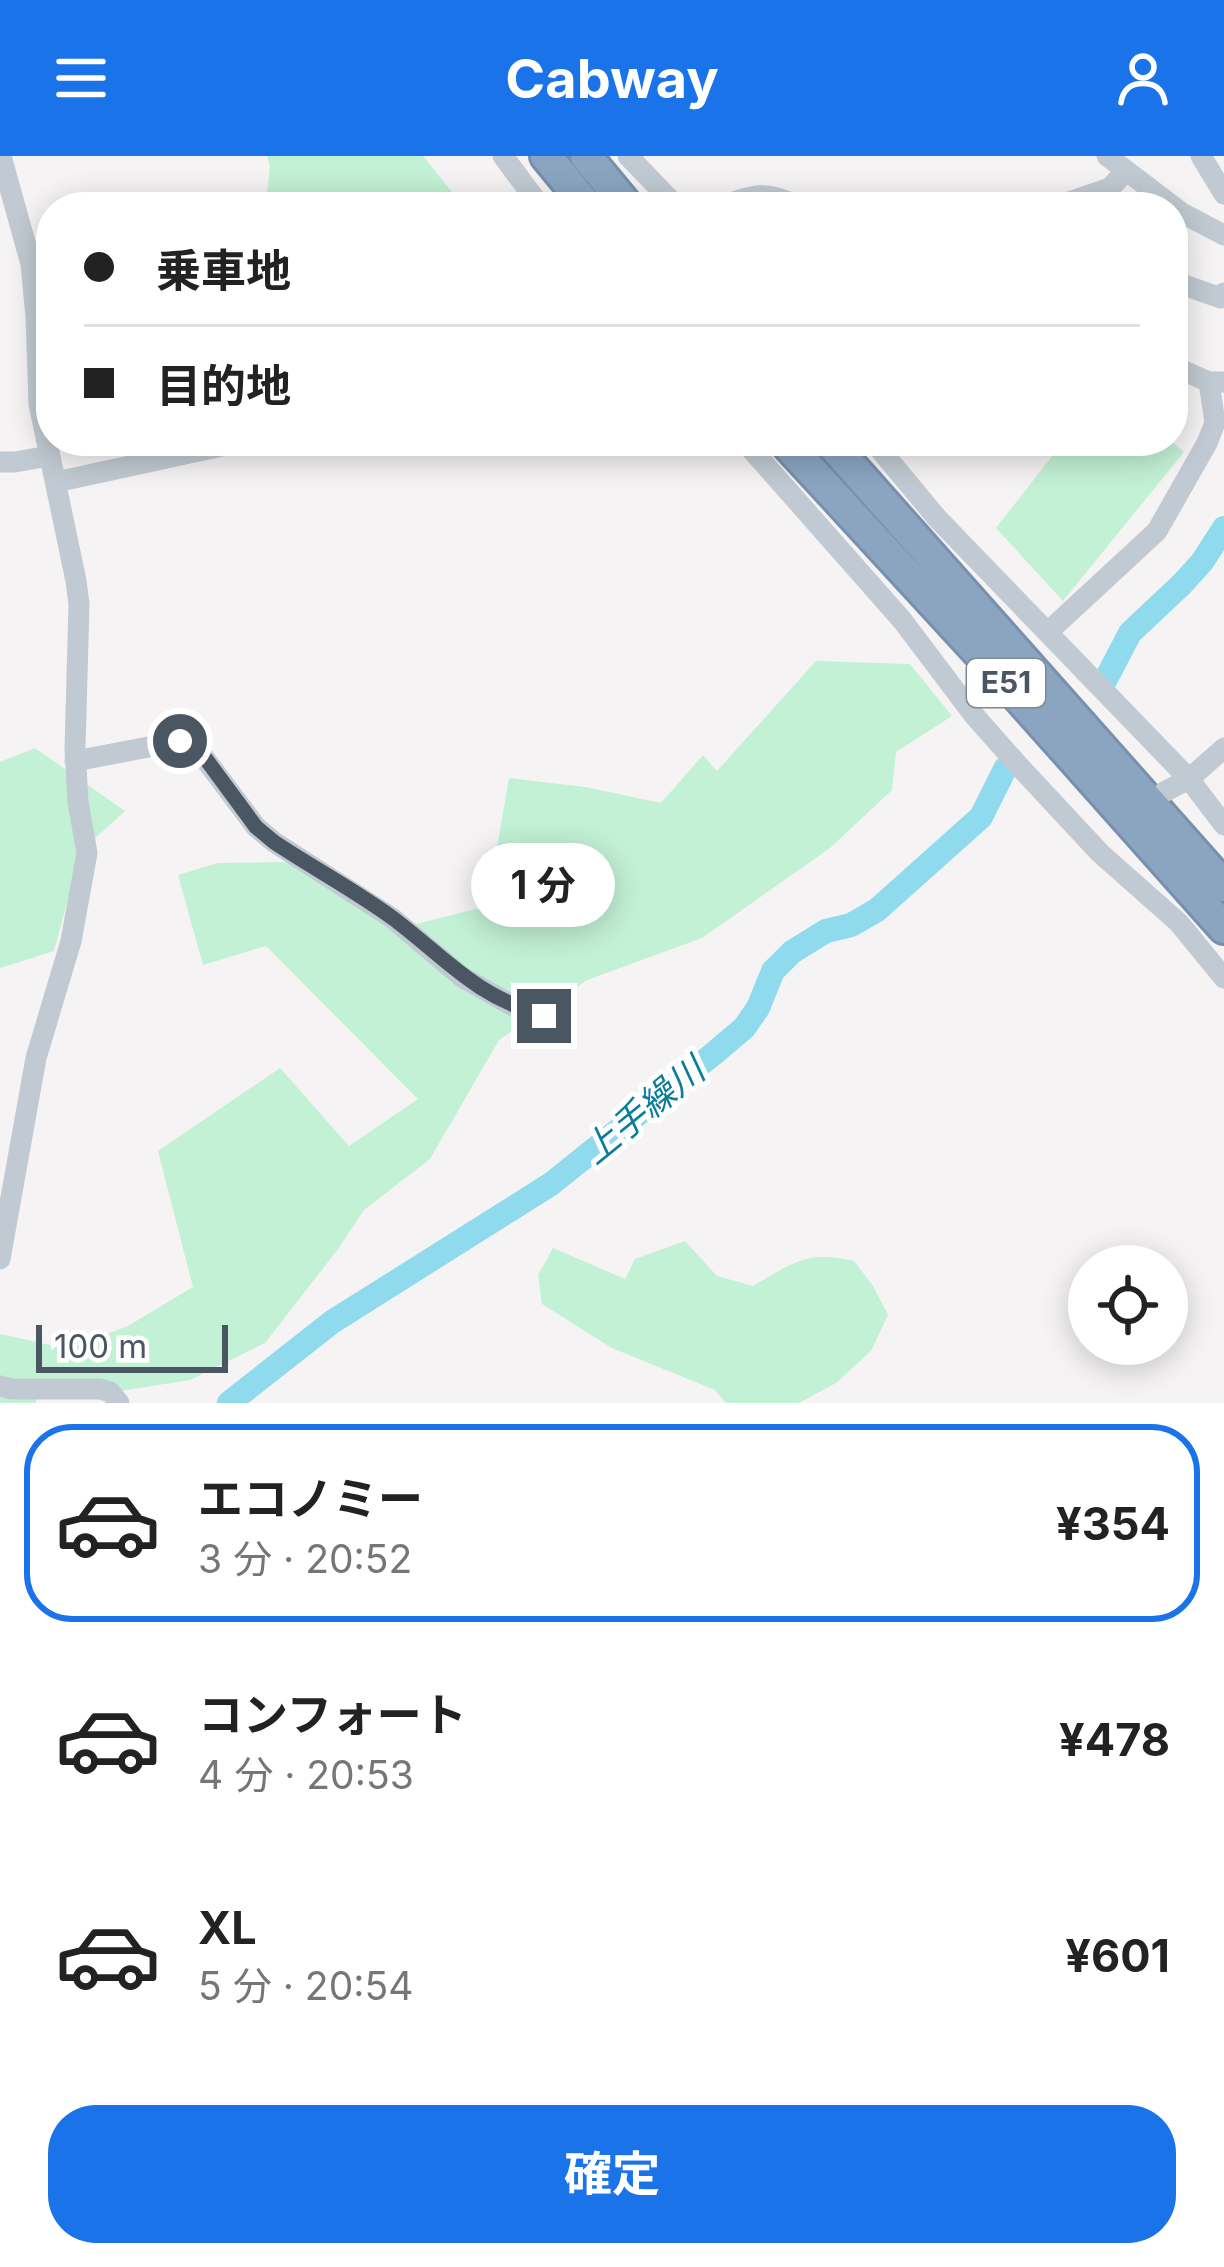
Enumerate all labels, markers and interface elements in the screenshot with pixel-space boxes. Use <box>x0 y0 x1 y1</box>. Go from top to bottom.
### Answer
icon: menu <box>48 45 114 111</box>
icon: person <box>1110 45 1176 111</box>
text: Cabway <box>505 46 719 111</box>
text: 乗車地 <box>156 243 291 298</box>
text: 目的地 <box>156 358 291 413</box>
road number: E51 <box>967 659 1045 707</box>
route start <box>153 714 207 768</box>
callout: 1 分 <box>472 842 616 926</box>
text: 1 分 <box>510 861 576 908</box>
route end <box>517 989 571 1043</box>
water label: 上手繰川 <box>573 1045 716 1172</box>
map controls <box>1068 1245 1188 1365</box>
button: locate <box>1068 1245 1188 1365</box>
scale bar <box>36 1319 228 1372</box>
text: 100 m <box>54 1326 147 1366</box>
icon: car <box>54 1469 162 1577</box>
text: エコノミー <box>198 1471 423 1526</box>
text: ¥354 <box>1056 1496 1170 1551</box>
text: 3 分 · 20:52 <box>198 1535 412 1582</box>
icon: car <box>54 1685 162 1793</box>
text: コンフォート <box>198 1687 467 1742</box>
text: ¥478 <box>1059 1712 1170 1767</box>
text: 4 分 · 20:53 <box>198 1751 414 1798</box>
text: XL <box>198 1900 257 1955</box>
icon: car <box>54 1901 162 2009</box>
text: ¥601 <box>1065 1928 1170 1983</box>
text: 5 分 · 20:54 <box>198 1962 413 2009</box>
button: 確定 <box>48 2105 1176 2243</box>

